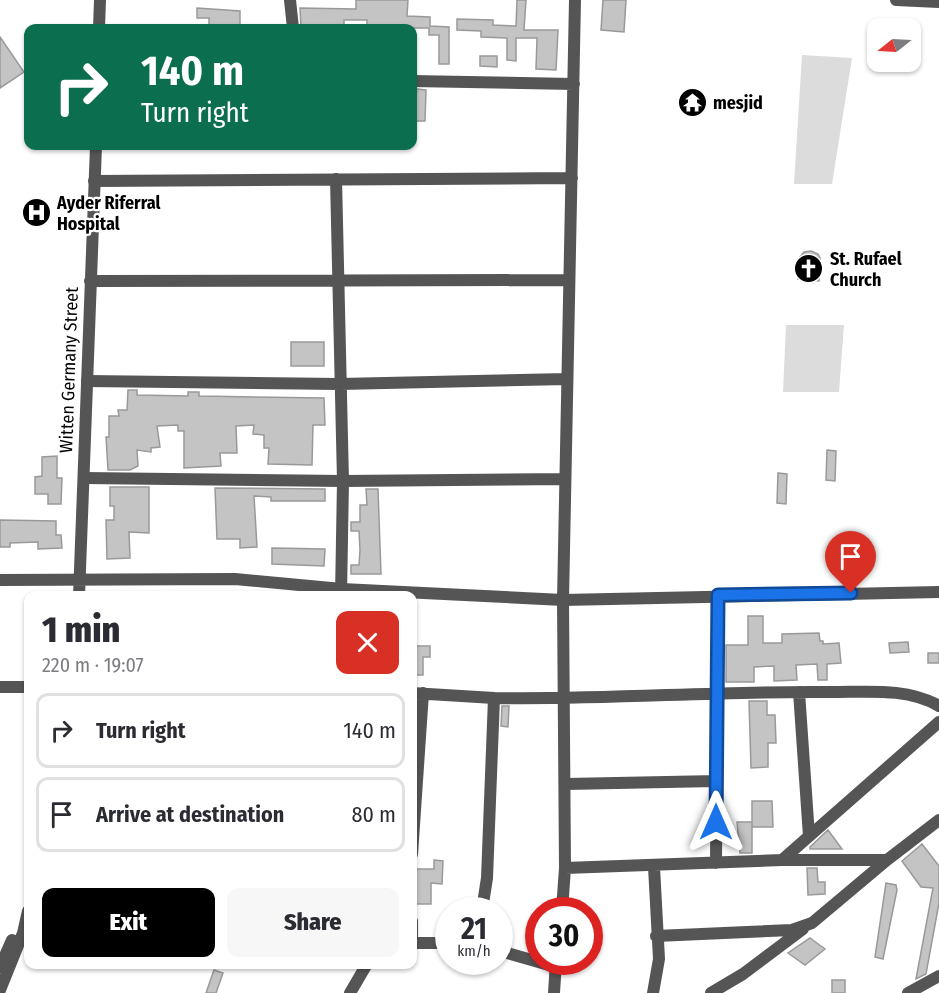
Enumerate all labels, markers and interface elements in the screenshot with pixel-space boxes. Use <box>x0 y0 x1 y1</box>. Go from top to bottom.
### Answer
north arrow <box>867 18 921 72</box>
map controls <box>867 18 921 72</box>
text: 140 m <box>141 46 244 96</box>
icon: right <box>42 48 120 126</box>
temple icon: mesjid <box>676 87 708 119</box>
place label: mesjid <box>713 92 763 114</box>
text: Turn right <box>141 97 249 129</box>
place label: Ayder Riferral Hospital <box>56 192 161 235</box>
hospital icon: Ayder Riferral Hospital <box>20 197 52 229</box>
place label: St. Rufael Church <box>830 248 902 291</box>
church icon: St. Rufael Church <box>793 253 825 285</box>
street label: Witten Germany Street <box>55 286 83 453</box>
pin <box>825 531 876 593</box>
icon: arrive <box>834 540 867 573</box>
text: 1 min <box>42 608 120 652</box>
button: close <box>336 611 399 674</box>
text: 220 m · 19:07 <box>42 653 144 677</box>
icon: right <box>45 714 78 747</box>
text: Turn right <box>96 717 185 744</box>
text: 140 m <box>343 717 396 744</box>
position arrow <box>684 790 748 854</box>
icon: arrive <box>45 798 78 831</box>
text: Arrive at destination <box>96 801 284 828</box>
text: 80 m <box>351 801 396 828</box>
button: Exit <box>42 888 215 957</box>
button: Share <box>227 888 399 957</box>
speed limit sign: 30 <box>525 897 603 975</box>
text: 21 <box>461 911 487 947</box>
text: km/h <box>457 942 491 960</box>

